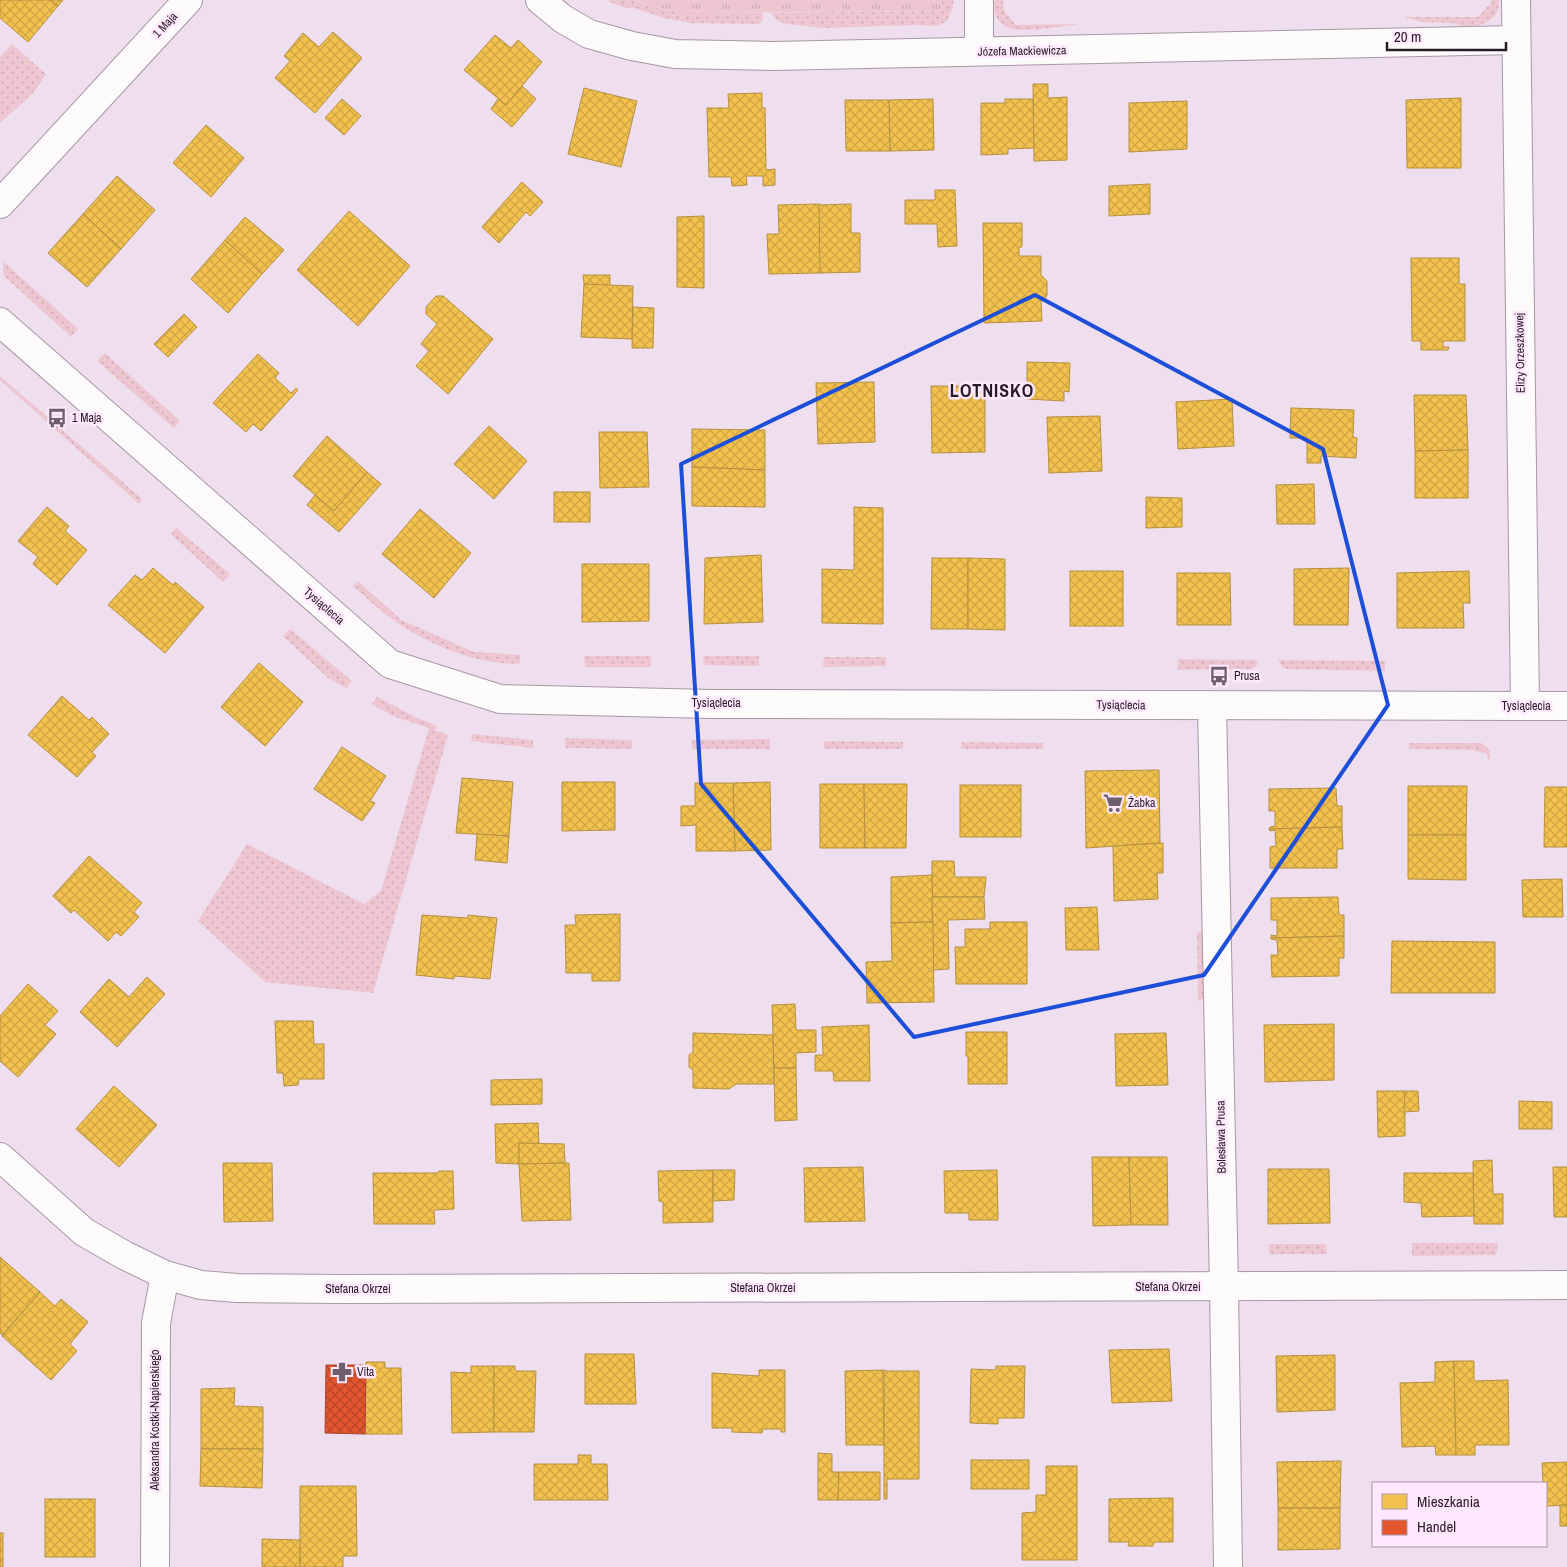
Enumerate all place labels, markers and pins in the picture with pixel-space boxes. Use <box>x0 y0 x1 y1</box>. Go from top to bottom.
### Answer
bus stop icon: 1 Maja <box>46 407 68 429</box>
place label: 1 Maja <box>72 410 102 426</box>
bus stop icon: Prusa <box>1208 665 1230 687</box>
place label: Prusa <box>1234 668 1260 684</box>
supermarket icon: Żabka <box>1102 792 1124 814</box>
place label: Żabka <box>1128 795 1156 811</box>
pharmacy icon: Vita <box>331 1361 353 1383</box>
place label: Vita <box>357 1364 375 1380</box>

